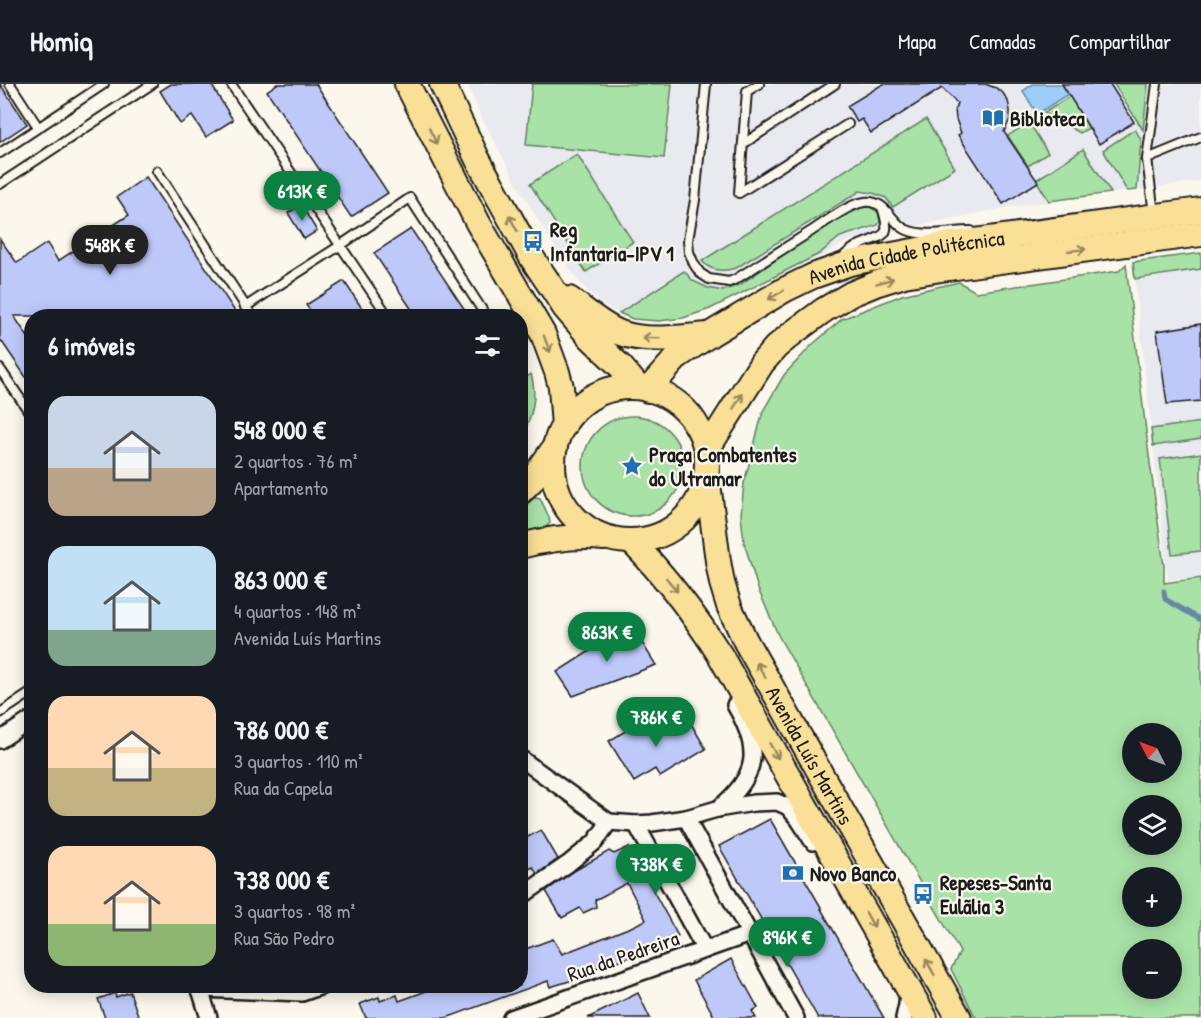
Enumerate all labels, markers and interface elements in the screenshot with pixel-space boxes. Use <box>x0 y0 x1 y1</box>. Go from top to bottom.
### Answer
text: Homiq <box>30 22 93 60</box>
text: Mapa <box>898 27 936 56</box>
text: Camadas <box>969 27 1036 56</box>
text: Compartilhar <box>1069 27 1171 56</box>
place label: Biblioteca <box>1010 104 1085 133</box>
library icon: Biblioteca <box>981 106 1005 130</box>
one-way arrow <box>428 127 439 145</box>
pin: 613K € <box>253 171 351 222</box>
text: 613K € <box>278 177 326 204</box>
one-way arrow <box>507 215 519 232</box>
place label: Reg Infantaria-IPV 1 <box>550 215 674 268</box>
street label: Avenida Cidade Politécnica <box>804 223 1006 291</box>
pin: 548K € <box>61 225 159 276</box>
bus stop icon: Reg Infantaria-IPV 1 <box>521 229 545 253</box>
text: 548K € <box>85 231 135 258</box>
one-way arrow <box>1067 244 1087 255</box>
one-way arrow <box>875 275 894 286</box>
one-way arrow <box>768 290 785 302</box>
text: 6 imóveis <box>48 328 135 363</box>
icon: filters <box>471 329 504 362</box>
one-way arrow <box>641 332 661 343</box>
one-way arrow <box>542 334 553 353</box>
one-way arrow <box>731 393 744 410</box>
text: 548 000 € <box>234 412 325 447</box>
icon: home <box>96 420 168 492</box>
place label: Praça Combatentes do Ultramar <box>649 440 797 493</box>
text: 2 quartos · 76 m² <box>234 447 357 474</box>
place icon: Praça Combatentes do Ultramar <box>620 454 644 478</box>
text: Apartamento <box>234 474 328 501</box>
text: 863 000 € <box>234 562 327 597</box>
icon: home <box>96 570 168 642</box>
one-way arrow <box>665 577 678 593</box>
text: 4 quartos · 148 m² <box>234 597 361 624</box>
pin: 863K € <box>558 612 656 663</box>
text: 863K € <box>582 618 632 645</box>
text: Avenida Luís Martins <box>234 624 381 651</box>
one-way arrow <box>755 661 766 679</box>
street label: Avenida Luís Martins <box>759 681 861 830</box>
pin: 786K € <box>607 697 705 748</box>
text: 786K € <box>630 703 682 730</box>
text: 786 000 € <box>234 712 328 747</box>
icon: home <box>96 720 168 792</box>
north arrow <box>1122 723 1182 783</box>
map controls <box>1122 723 1182 999</box>
one-way arrow <box>768 742 780 759</box>
text: 3 quartos · 110 m² <box>234 747 362 774</box>
text: Rua da Capela <box>234 774 332 801</box>
button: layers <box>1122 795 1182 855</box>
pin: 738K € <box>607 844 705 895</box>
text: 738K € <box>630 850 682 877</box>
place label: Novo Banco <box>810 859 897 888</box>
bank icon: Novo Banco <box>781 861 805 885</box>
text: 738 000 € <box>234 862 329 897</box>
button: + <box>1122 867 1182 927</box>
place label: Repeses-Santa Eulãlia 3 <box>940 868 1052 921</box>
icon: home <box>96 870 168 942</box>
bus stop icon: Repeses-Santa Eulãlia 3 <box>911 882 935 906</box>
text: 3 quartos · 98 m² <box>234 897 355 924</box>
one-way arrow <box>865 911 877 928</box>
pin: 896K € <box>738 917 836 968</box>
street label: Rua da Pedreira <box>563 923 683 989</box>
text: 896K € <box>763 923 811 950</box>
text: Rua São Pedro <box>234 924 334 951</box>
button: − <box>1122 939 1182 999</box>
one-way arrow <box>924 959 936 976</box>

